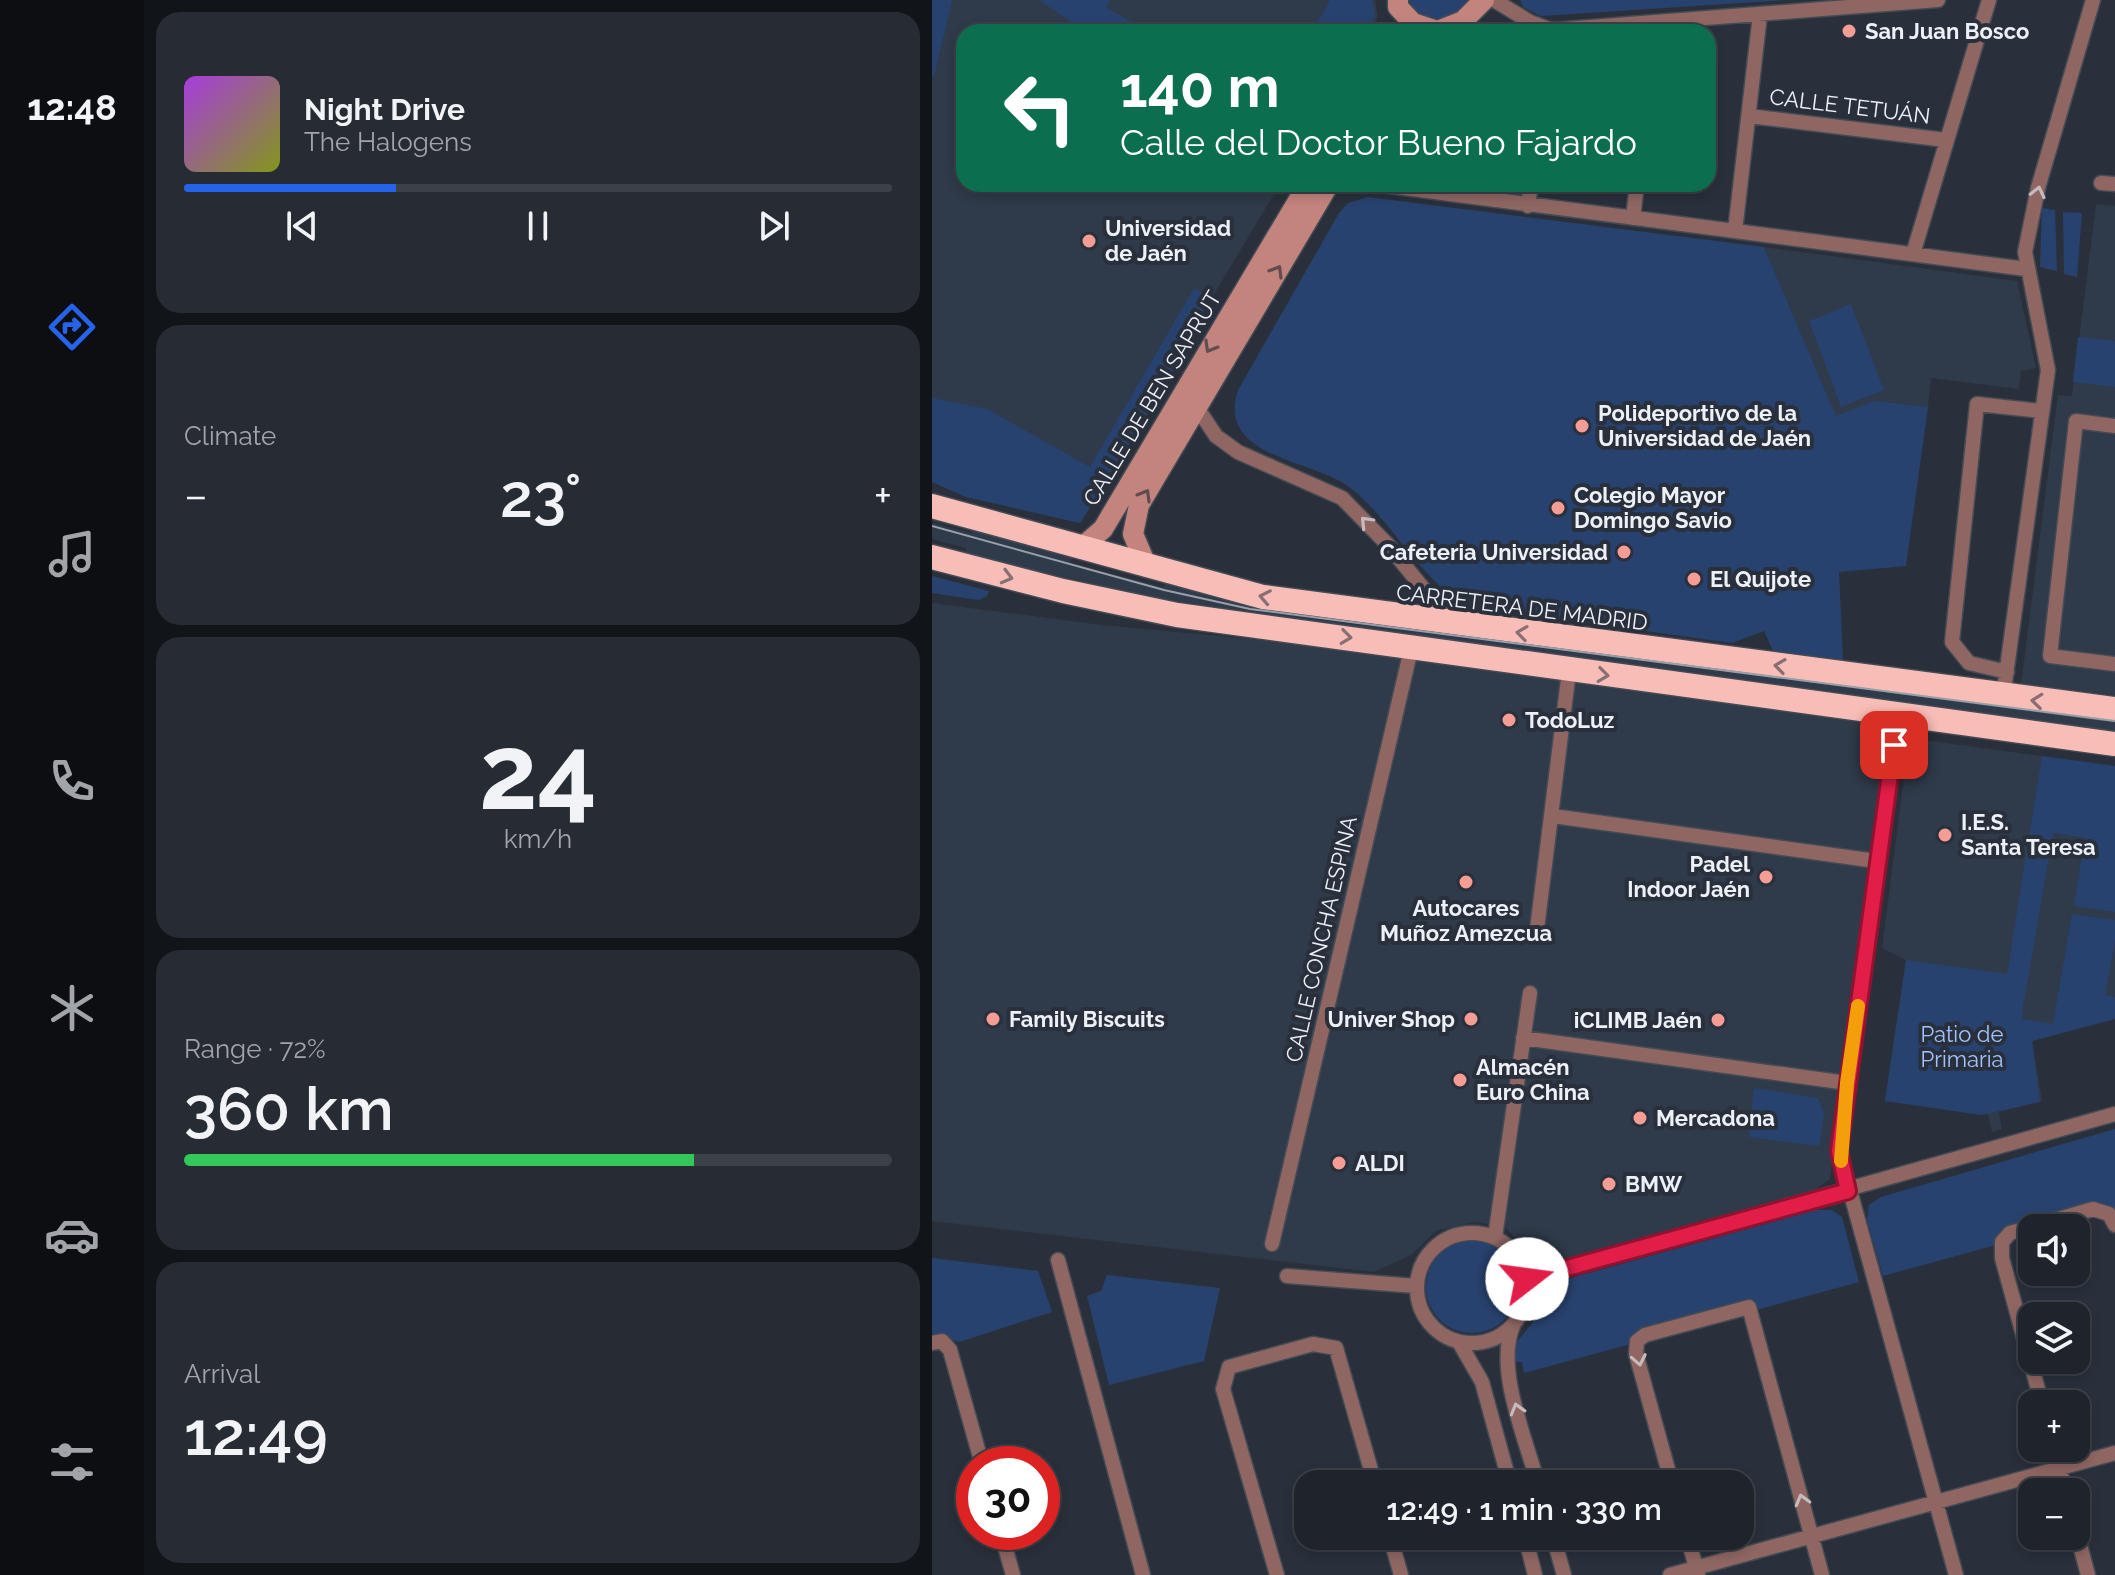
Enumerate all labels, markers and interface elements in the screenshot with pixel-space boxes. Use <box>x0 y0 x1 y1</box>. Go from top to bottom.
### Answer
place label: San Juan Bosco <box>1865 18 2029 44</box>
marker: San Juan Bosco <box>1840 22 1858 40</box>
text: 140 m <box>1120 54 1280 120</box>
icon: left <box>988 56 1092 160</box>
street label: CALLE TETUÁN <box>1768 83 1932 129</box>
text: 12:48 <box>27 86 117 128</box>
text: Night Drive <box>304 92 465 127</box>
text: Calle del Doctor Bueno Fajardo <box>1120 121 1637 163</box>
text: The Halogens <box>304 127 472 157</box>
one-way arrow <box>2028 186 2045 200</box>
icon: previous <box>280 204 324 248</box>
icon: pause <box>516 204 560 248</box>
icon: next <box>752 204 796 248</box>
place label: Universidad de Jaén <box>1105 215 1231 266</box>
marker: Universidad de Jaén <box>1080 232 1098 250</box>
one-way arrow <box>1268 265 1283 280</box>
street label: CALLE DE BEN SAPRUT <box>1078 285 1227 510</box>
icon: directions <box>44 299 100 355</box>
one-way arrow <box>1205 338 1220 353</box>
place label: Polideportivo de la Universidad de Jaén <box>1598 400 1811 451</box>
marker: Polideportivo de la Universidad de Jaén <box>1573 417 1591 435</box>
text: Climate <box>184 421 276 451</box>
text: 23° <box>500 461 581 531</box>
text: − <box>184 470 208 521</box>
text: + <box>874 470 892 521</box>
place label: Colegio Mayor Domingo Savio <box>1574 482 1732 533</box>
one-way arrow <box>1135 489 1151 504</box>
marker: Colegio Mayor Domingo Savio <box>1549 499 1567 517</box>
one-way arrow <box>1361 517 1375 531</box>
icon: music <box>44 526 100 582</box>
place label: Cafeteria Universidad <box>1380 539 1608 565</box>
marker: Cafeteria Universidad <box>1615 543 1633 561</box>
place label: El Quijote <box>1710 566 1811 592</box>
one-way arrow <box>1000 567 1014 584</box>
marker: El Quijote <box>1685 570 1703 588</box>
street label: CARRETERA DE MADRID <box>1395 579 1649 635</box>
one-way arrow <box>1258 589 1272 606</box>
one-way arrow <box>1515 625 1529 642</box>
one-way arrow <box>1339 628 1353 645</box>
one-way arrow <box>1773 658 1787 675</box>
one-way arrow <box>1597 666 1610 683</box>
one-way arrow <box>2031 692 2044 709</box>
place label: TodoLuz <box>1525 707 1615 733</box>
text: 24 <box>479 711 597 833</box>
marker: TodoLuz <box>1500 711 1518 729</box>
pin <box>1860 711 1928 779</box>
icon: arrive <box>1872 723 1916 767</box>
icon: phone <box>44 753 100 809</box>
place label: I.E.S. Santa Teresa <box>1961 809 2096 860</box>
street label: CALLE CONCHA ESPINA <box>1280 813 1362 1065</box>
text: km/h <box>504 824 572 854</box>
marker: I.E.S. Santa Teresa <box>1936 826 1954 844</box>
place label: Padel Indoor Jaén <box>1627 851 1751 902</box>
marker: Padel Indoor Jaén <box>1757 868 1775 886</box>
marker: Autocares Muñoz Amezcua <box>1457 873 1475 891</box>
place label: Autocares Muñoz Amezcua <box>1380 895 1552 946</box>
icon: climate <box>44 980 100 1036</box>
place label: Family Biscuits <box>1009 1006 1165 1032</box>
place label: Univer Shop <box>1328 1006 1455 1032</box>
place label: iCLIMB Jaén <box>1574 1007 1702 1033</box>
marker: Family Biscuits <box>984 1010 1002 1028</box>
marker: Univer Shop <box>1462 1010 1480 1028</box>
marker: iCLIMB Jaén <box>1709 1011 1727 1029</box>
park label: Patio de Primaria <box>1921 1021 2004 1072</box>
text: Range · 72% <box>184 1034 326 1064</box>
place label: Almacén Euro China <box>1476 1054 1590 1105</box>
marker: Almacén Euro China <box>1451 1071 1469 1089</box>
text: 360 km <box>184 1074 394 1144</box>
place label: Mercadona <box>1656 1105 1775 1131</box>
marker: Mercadona <box>1631 1109 1649 1127</box>
place label: ALDI <box>1355 1150 1405 1176</box>
marker: ALDI <box>1330 1154 1348 1172</box>
place label: BMW <box>1625 1171 1683 1197</box>
marker: BMW <box>1600 1175 1618 1193</box>
icon: car <box>44 1207 100 1263</box>
map controls <box>2018 1214 2090 1550</box>
button: sound <box>2018 1214 2090 1286</box>
position arrow <box>1485 1237 1569 1321</box>
button: layers <box>2018 1302 2090 1374</box>
one-way arrow <box>1629 1354 1646 1367</box>
text: Arrival <box>184 1359 260 1389</box>
button: + <box>2018 1390 2090 1462</box>
text: 12:49 <box>184 1399 328 1469</box>
one-way arrow <box>1510 1402 1527 1416</box>
icon: filters <box>44 1434 100 1490</box>
speed limit sign: 30 <box>956 1446 1060 1550</box>
button: − <box>2018 1478 2090 1550</box>
text: 12:49 · 1 min · 330 m <box>1386 1492 1662 1527</box>
one-way arrow <box>1795 1493 1812 1507</box>

